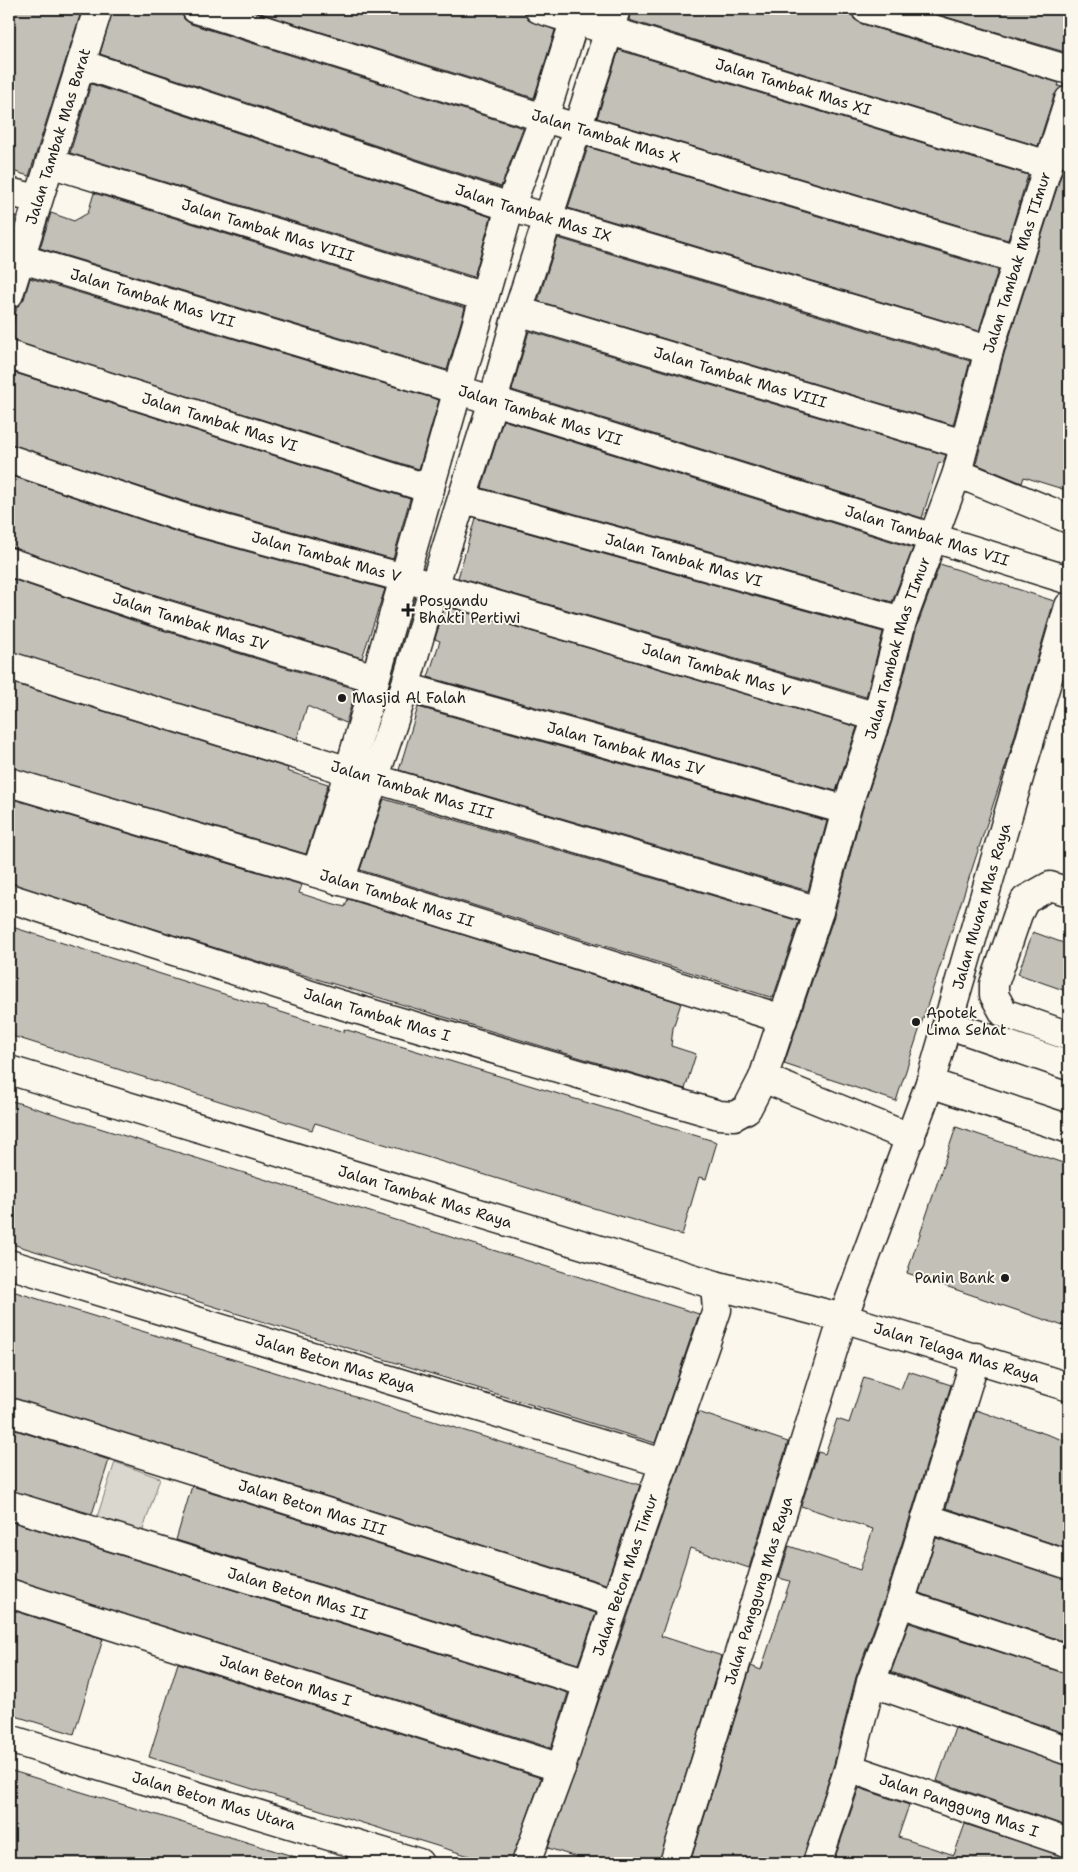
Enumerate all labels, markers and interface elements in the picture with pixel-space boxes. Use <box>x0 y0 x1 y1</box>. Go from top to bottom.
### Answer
street label: Jalan Tambak Mas Barat <box>21 46 95 227</box>
street label: Jalan Tambak Mas XI <box>713 54 874 120</box>
street label: Jalan Tambak Mas X <box>529 105 683 168</box>
street label: Jalan Tambak Mas TImur <box>979 169 1055 356</box>
street label: Jalan Tambak Mas IX <box>452 179 614 247</box>
street label: Jalan Tambak Mas VIII <box>179 194 357 266</box>
street label: Jalan Tambak Mas VII <box>68 264 237 332</box>
street label: Jalan Tambak Mas VIII <box>651 342 829 413</box>
street label: Jalan Tambak Mas VII <box>456 380 625 450</box>
street label: Jalan Tambak Mas VI <box>139 388 300 456</box>
street label: Jalan Tambak Mas VII <box>842 501 1012 571</box>
street label: Jalan Tambak Mas V <box>249 527 403 587</box>
street label: Jalan Tambak Mas VI <box>603 529 765 592</box>
street label: Jalan Tambak Mas TImur <box>860 554 935 742</box>
street label: Jalan Tambak Mas IV <box>110 588 271 655</box>
place label: Posyandu Bhakti Pertiwi <box>419 591 521 628</box>
marker: Posyandu Bhakti Pertiwi <box>401 603 415 617</box>
street label: Jalan Tambak Mas V <box>639 638 793 701</box>
place label: Masjid Al Falah <box>352 688 466 708</box>
marker: Masjid Al Falah <box>336 692 348 704</box>
street label: Jalan Tambak Mas IV <box>545 717 706 780</box>
street label: Jalan Tambak Mas III <box>328 756 496 824</box>
street label: Jalan Muara Mas Raya <box>948 821 1015 992</box>
street label: Jalan Tambak Mas II <box>317 865 477 932</box>
street label: Jalan Tambak Mas I <box>301 983 453 1046</box>
place label: Apotek Lima Sehat <box>926 1003 1007 1040</box>
marker: Apotek Lima Sehat <box>910 1016 922 1028</box>
street label: Jalan Tambak Mas Raya <box>336 1161 515 1233</box>
place label: Panin Bank <box>915 1268 995 1288</box>
marker: Panin Bank <box>999 1272 1011 1284</box>
street label: Jalan Telaga Mas Raya <box>871 1318 1043 1388</box>
street label: Jalan Beton Mas Raya <box>253 1330 418 1397</box>
street label: Jalan Beton Mas III <box>236 1475 389 1540</box>
street label: Jalan Beton Mas Timur <box>588 1491 663 1659</box>
street label: Jalan Panggung Mas Raya <box>720 1494 797 1687</box>
street label: Jalan Beton Mas II <box>225 1563 370 1625</box>
street label: Jalan Beton Mas I <box>217 1650 354 1711</box>
street label: Jalan Beton Mas Utara <box>130 1767 299 1835</box>
street label: Jalan Panggung Mas I <box>876 1769 1041 1842</box>

